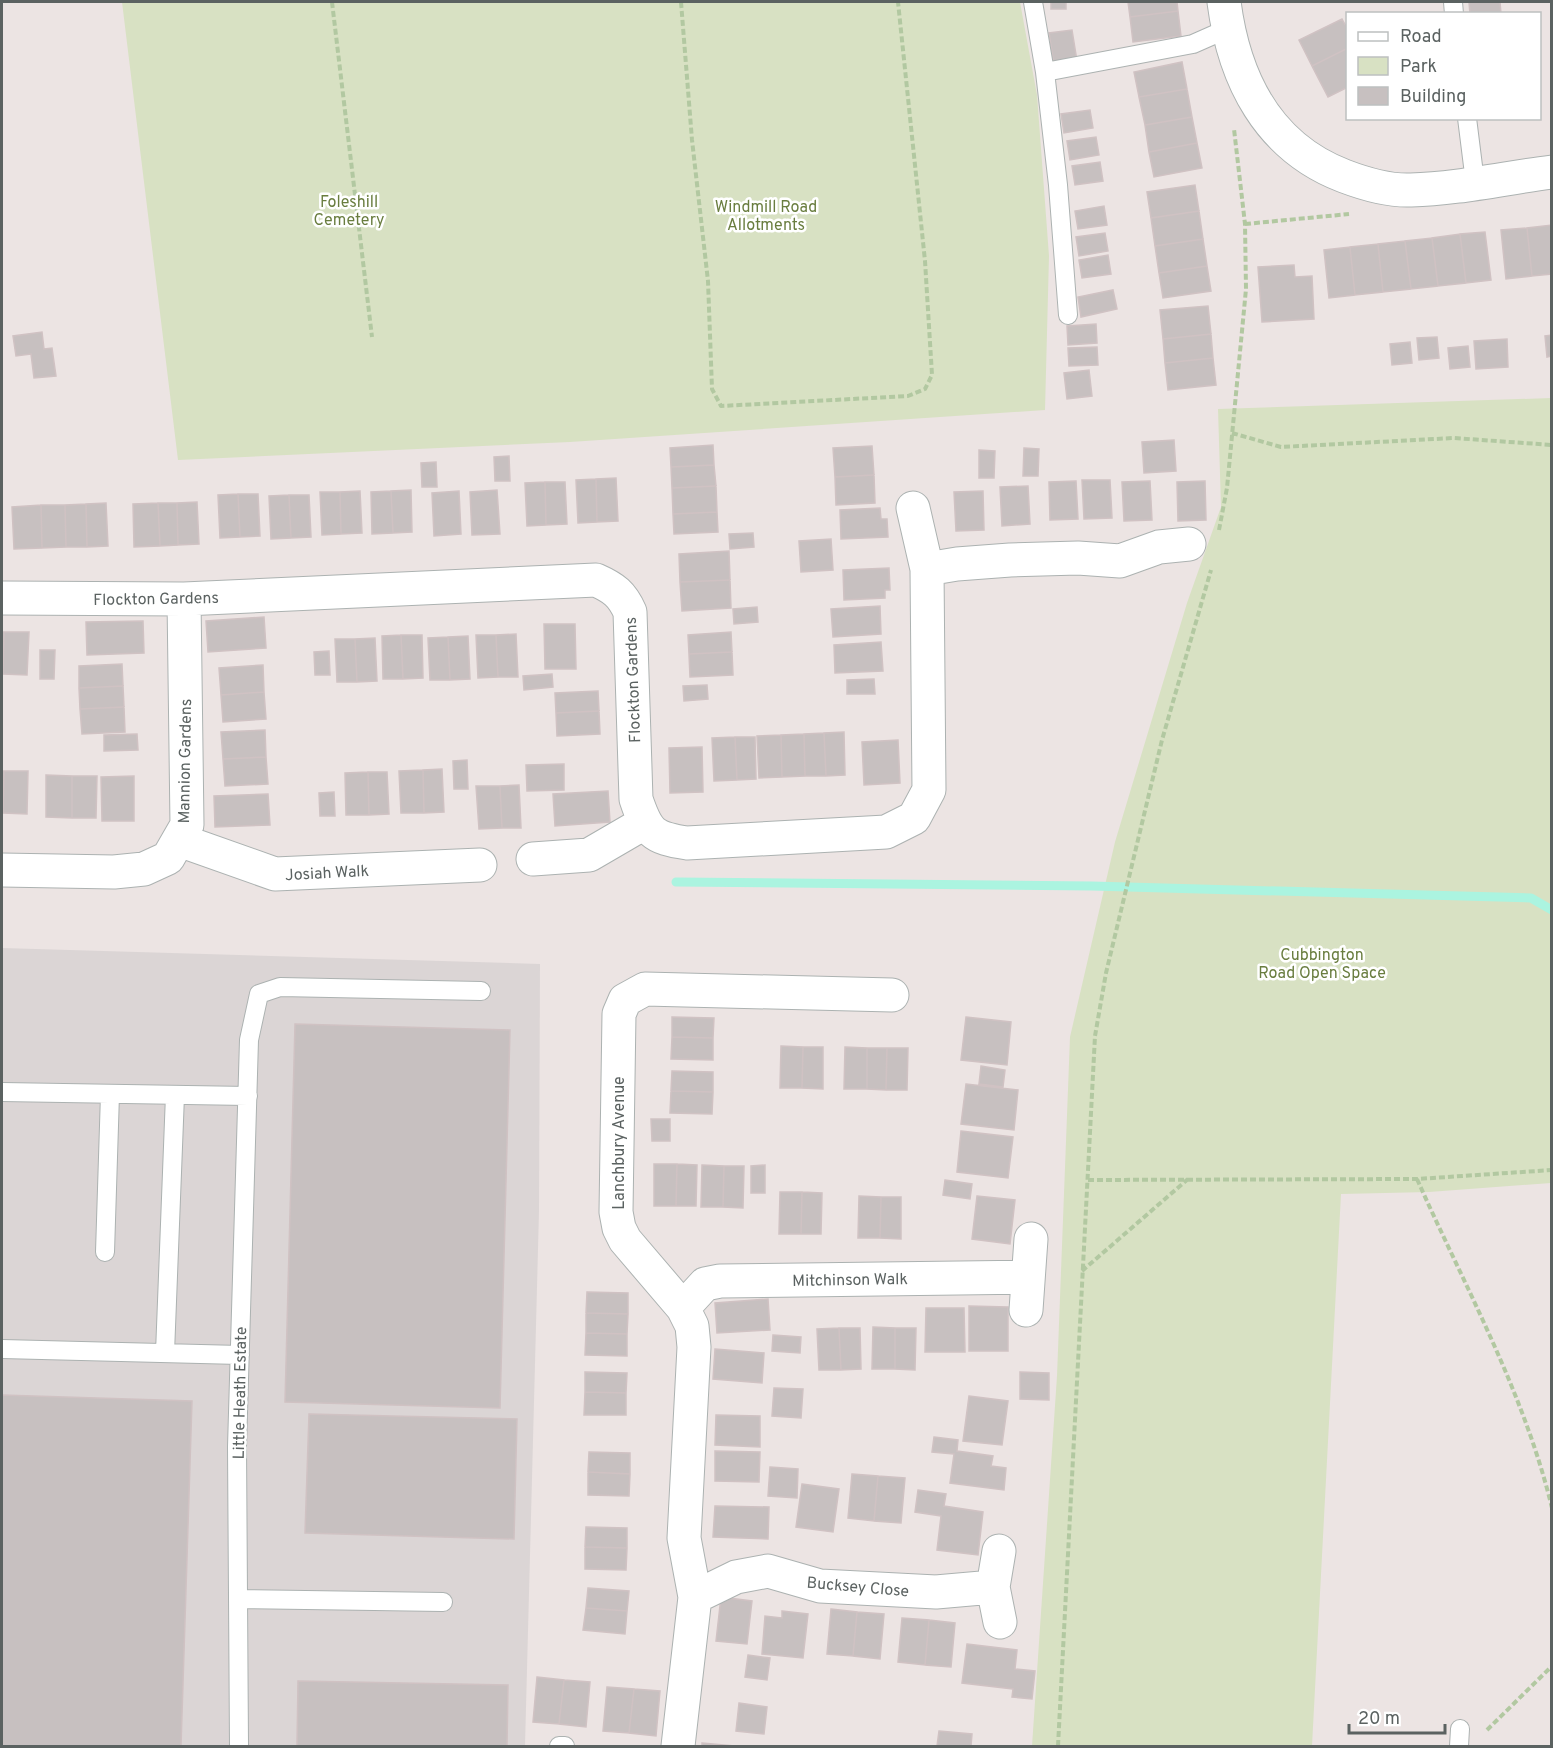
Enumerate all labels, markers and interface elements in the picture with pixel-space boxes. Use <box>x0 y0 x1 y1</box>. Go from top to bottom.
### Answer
legend <box>1346 12 1541 120</box>
text: Road <box>1400 26 1442 49</box>
text: Park <box>1400 56 1437 79</box>
text: Building <box>1400 86 1466 109</box>
park label: Foleshill Cemetery <box>314 193 384 231</box>
park label: Windmill Road Allotments <box>715 198 817 236</box>
street label: Flockton Gardens <box>93 589 219 611</box>
street label: Flockton Gardens <box>622 617 646 743</box>
street label: Mannion Gardens <box>175 699 197 824</box>
street label: Josiah Walk <box>285 862 370 886</box>
park label: Cubbington Road Open Space <box>1258 946 1386 984</box>
street label: Lanchbury Avenue <box>610 1076 630 1210</box>
street label: Mitchinson Walk <box>792 1270 908 1292</box>
street label: Little Heath Estate <box>230 1327 252 1460</box>
street label: Bucksey Close <box>806 1574 910 1602</box>
scale bar <box>1349 1697 1445 1735</box>
text: 20 m <box>1358 1708 1400 1731</box>

